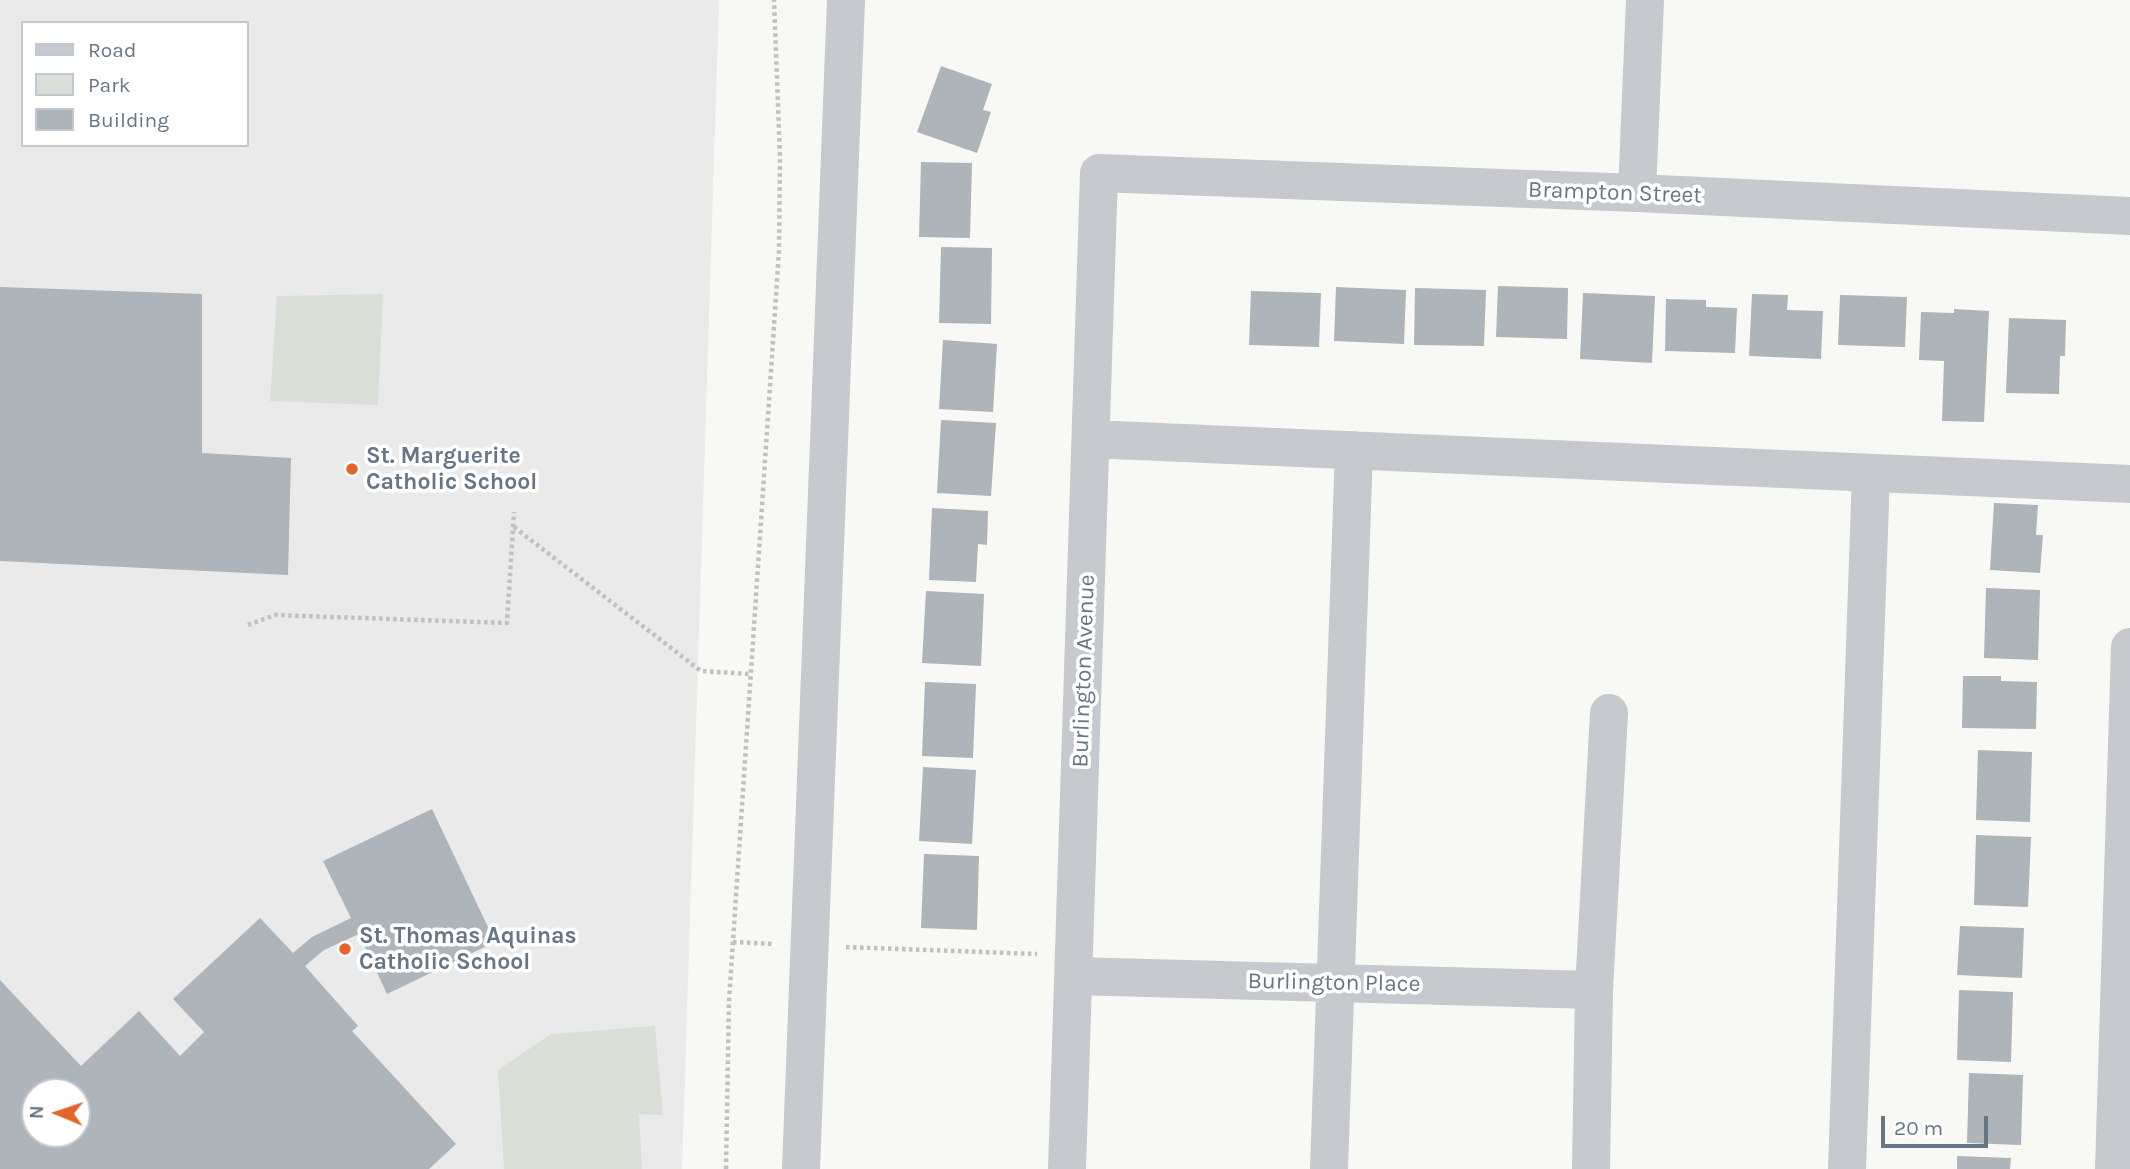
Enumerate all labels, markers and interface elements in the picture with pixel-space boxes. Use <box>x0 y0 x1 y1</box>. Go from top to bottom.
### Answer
legend <box>21 21 248 147</box>
text: Road <box>88 38 136 62</box>
text: Park <box>88 73 131 97</box>
text: Building <box>88 108 169 132</box>
street label: Brampton Street <box>1528 176 1702 210</box>
place label: St. Marguerite Catholic School <box>366 442 537 496</box>
marker: St. Marguerite Catholic School <box>344 461 360 477</box>
street label: Burlington Avenue <box>1067 574 1101 768</box>
place label: St. Thomas Aquinas Catholic School <box>359 922 577 976</box>
marker: St. Thomas Aquinas Catholic School <box>337 941 353 957</box>
street label: Burlington Place <box>1247 968 1421 998</box>
north arrow <box>21 1078 91 1148</box>
scale bar <box>1885 1102 1992 1146</box>
text: N <box>26 1105 48 1120</box>
text: 20 m <box>1894 1116 1943 1140</box>

